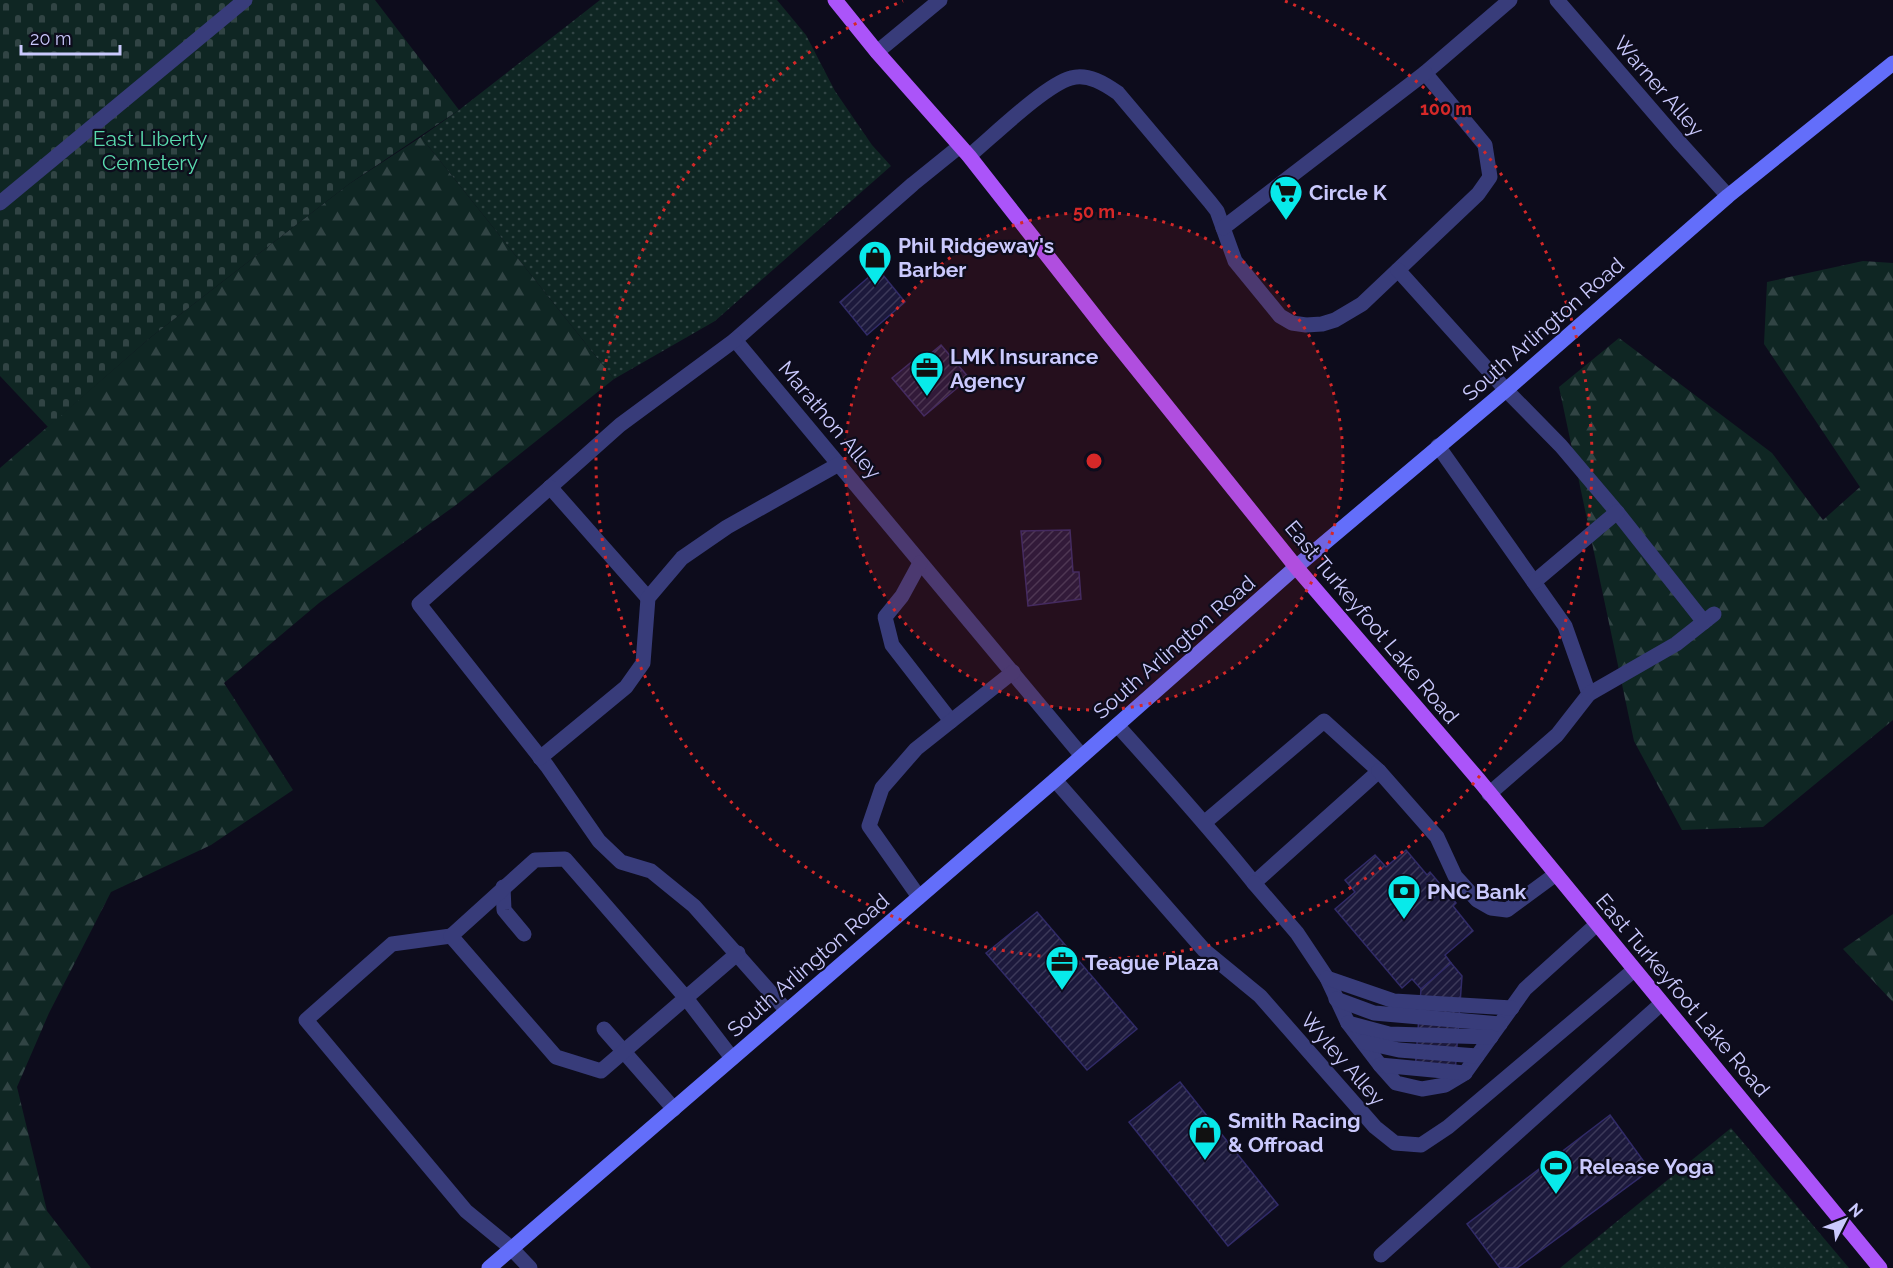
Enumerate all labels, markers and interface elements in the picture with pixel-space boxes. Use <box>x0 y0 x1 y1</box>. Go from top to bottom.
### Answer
scale bar <box>21 18 120 56</box>
text: 20 m <box>30 28 72 49</box>
street label: Warner Alley <box>1609 31 1709 141</box>
text: 100 m <box>1420 98 1472 119</box>
park label: East Liberty Cemetery <box>93 126 207 175</box>
supermarket icon: Circle K <box>1268 174 1304 221</box>
place label: Circle K <box>1309 180 1388 205</box>
text: 50 m <box>1073 201 1115 222</box>
place label: Phil Ridgeway's Barber <box>898 233 1054 282</box>
shop icon: Phil Ridgeway's Barber <box>857 239 893 286</box>
street label: South Arlington Road <box>1457 252 1629 406</box>
place label: LMK Insurance Agency <box>950 344 1099 393</box>
office icon: LMK Insurance Agency <box>909 350 945 397</box>
street label: Marathon Alley <box>773 356 887 484</box>
centre of rings <box>1084 451 1104 471</box>
street label: East Turkeyfoot Lake Road <box>1280 516 1464 728</box>
street label: South Arlington Road <box>1088 570 1260 724</box>
bank icon: PNC Bank <box>1386 873 1422 920</box>
place label: PNC Bank <box>1427 879 1527 904</box>
street label: South Arlington Road <box>722 888 894 1042</box>
street label: East Turkeyfoot Lake Road <box>1591 889 1775 1101</box>
office icon: Teague Plaza <box>1044 944 1080 991</box>
place label: Teague Plaza <box>1085 950 1219 975</box>
street label: Wyley Alley <box>1296 1007 1390 1111</box>
place label: Smith Racing & Offroad <box>1228 1108 1361 1157</box>
shop icon: Smith Racing & Offroad <box>1187 1114 1223 1161</box>
sports icon: Release Yoga <box>1538 1148 1574 1195</box>
place label: Release Yoga <box>1579 1154 1714 1179</box>
north arrow <box>1815 1190 1875 1250</box>
text: N <box>1845 1199 1867 1221</box>

